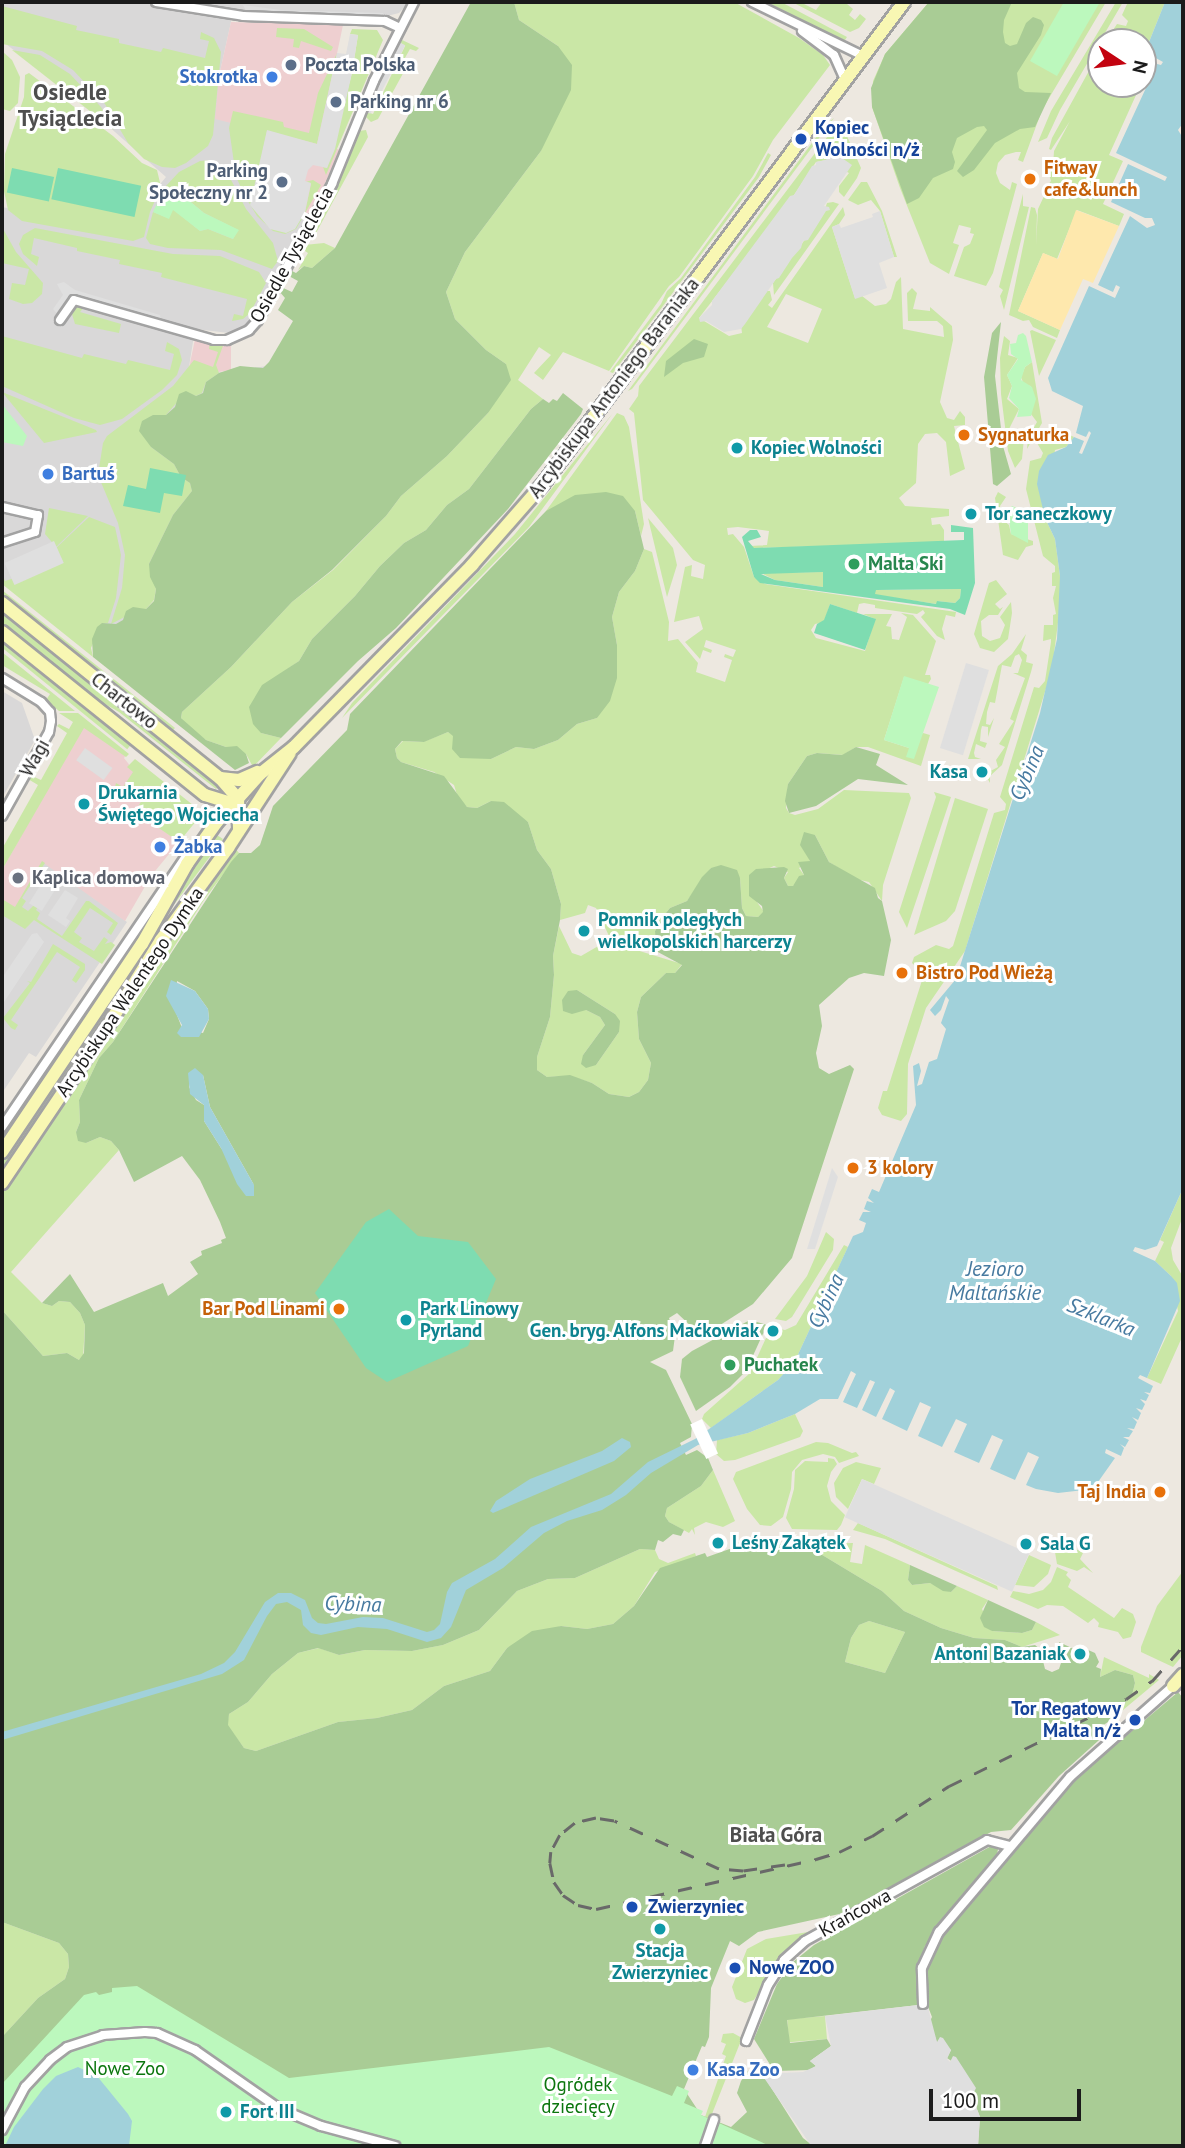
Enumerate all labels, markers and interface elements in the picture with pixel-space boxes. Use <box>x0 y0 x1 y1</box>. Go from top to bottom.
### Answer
north arrow <box>1087 28 1157 98</box>
place label: Poczta Polska <box>305 54 416 76</box>
marker: Poczta Polska <box>283 57 299 73</box>
text: N <box>1127 58 1154 76</box>
place label: Stokrotka <box>180 66 258 88</box>
marker: Stokrotka <box>264 69 280 85</box>
district label: Osiedle Tysiąclecia <box>18 78 122 132</box>
place label: Parking nr 6 <box>350 91 449 113</box>
marker: Parking nr 6 <box>328 94 344 110</box>
place label: Kopiec Wolności n/ż <box>815 117 920 161</box>
marker: Kopiec Wolności n/ż <box>793 131 809 147</box>
place label: Fitway cafe&lunch <box>1044 157 1138 201</box>
place label: Parking Społeczny nr 2 <box>148 160 268 204</box>
marker: Fitway cafe&lunch <box>1022 171 1038 187</box>
marker: Parking Społeczny nr 2 <box>274 174 290 190</box>
street label: Osiedle Tysiąclecia <box>245 183 339 327</box>
street label: Arcybiskupa Antoniego Baraniaka <box>524 273 704 503</box>
place label: Sygnaturka <box>978 424 1069 446</box>
marker: Sygnaturka <box>956 427 972 443</box>
place label: Kopiec Wolności <box>751 437 883 459</box>
marker: Kopiec Wolności <box>729 440 745 456</box>
place label: Bartuś <box>62 463 115 485</box>
marker: Bartuś <box>40 466 56 482</box>
place label: Tor saneczkowy <box>985 503 1112 525</box>
marker: Tor saneczkowy <box>963 506 979 522</box>
place label: Malta Ski <box>868 553 944 575</box>
marker: Malta Ski <box>846 556 862 572</box>
street label: Chartowo <box>86 668 162 734</box>
street label: Wagi <box>15 735 55 781</box>
water label: Cybina <box>1004 742 1050 804</box>
place label: Kasa <box>930 761 968 783</box>
marker: Kasa <box>974 764 990 780</box>
place label: Drukarnia Świętego Wojciecha <box>98 782 259 826</box>
marker: Drukarnia Świętego Wojciecha <box>76 796 92 812</box>
place label: Żabka <box>174 836 222 858</box>
marker: Żabka <box>152 839 168 855</box>
place label: Kaplica domowa <box>32 867 165 889</box>
marker: Kaplica domowa <box>10 870 26 886</box>
street label: Arcybiskupa Walentego Dymka <box>51 883 209 1101</box>
place label: Pomnik poległych wielkopolskich harcerzy <box>598 909 792 953</box>
marker: Pomnik poległych wielkopolskich harcerzy <box>576 923 592 939</box>
place label: Bistro Pod Wieżą <box>916 962 1053 984</box>
marker: Bistro Pod Wieżą <box>894 965 910 981</box>
place label: 3 kolory <box>867 1157 933 1179</box>
marker: 3 kolory <box>845 1160 861 1176</box>
water label: Jezioro Maltańskie <box>949 1256 1041 1306</box>
water label: Cybina <box>803 1270 849 1332</box>
water label: Szklarka <box>1063 1292 1139 1342</box>
place label: Bar Pod Linami <box>202 1298 325 1320</box>
place label: Park Linowy Pyrland <box>420 1298 519 1342</box>
marker: Bar Pod Linami <box>331 1301 347 1317</box>
marker: Park Linowy Pyrland <box>398 1312 414 1328</box>
place label: Gen. bryg. Alfons Maćkowiak <box>526 1320 759 1342</box>
marker: Gen. bryg. Alfons Maćkowiak <box>765 1323 781 1339</box>
place label: Puchatek <box>744 1354 818 1376</box>
marker: Puchatek <box>722 1357 738 1373</box>
place label: Taj India <box>1077 1481 1146 1503</box>
marker: Taj India <box>1152 1484 1168 1500</box>
place label: Leśny Zakątek <box>732 1532 847 1554</box>
place label: Sala G <box>1040 1533 1091 1555</box>
marker: Leśny Zakątek <box>710 1535 726 1551</box>
marker: Sala G <box>1018 1536 1034 1552</box>
water label: Cybina <box>324 1590 382 1618</box>
place label: Antoni Bazaniak <box>934 1643 1066 1665</box>
marker: Antoni Bazaniak <box>1072 1646 1088 1662</box>
place label: Tor Regatowy Malta n/ż <box>1011 1698 1121 1742</box>
marker: Tor Regatowy Malta n/ż <box>1127 1712 1143 1728</box>
district label: Biała Góra <box>730 1822 822 1848</box>
street label: Krańcowa <box>815 1884 895 1942</box>
place label: Zwierzyniec <box>648 1896 744 1918</box>
marker: Zwierzyniec <box>622 1897 642 1917</box>
marker: Stacja Zwierzyniec <box>652 1921 668 1937</box>
place label: Stacja Zwierzyniec <box>612 1940 708 1984</box>
place label: Nowe ZOO <box>749 1957 835 1979</box>
marker: Nowe ZOO <box>727 1960 743 1976</box>
park label: Nowe Zoo <box>85 2058 165 2080</box>
place label: Kasa Zoo <box>707 2059 780 2081</box>
marker: Kasa Zoo <box>685 2062 701 2078</box>
park label: Ogródek dziecięcy <box>541 2074 615 2118</box>
scale bar <box>933 2074 1085 2118</box>
text: 100 m <box>942 2087 999 2114</box>
place label: Fort III <box>240 2101 295 2123</box>
marker: Fort III <box>218 2104 234 2120</box>

